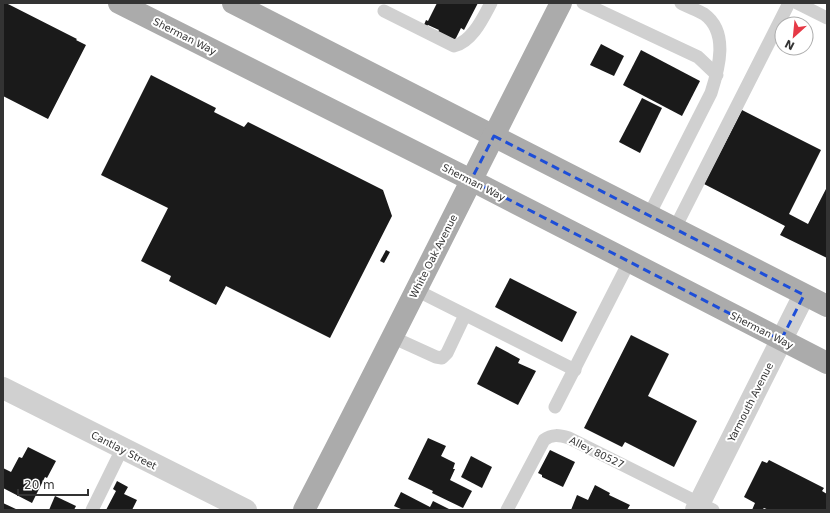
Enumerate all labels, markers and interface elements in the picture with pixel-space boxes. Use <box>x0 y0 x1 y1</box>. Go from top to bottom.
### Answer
street label: Sherman Way <box>151 16 218 57</box>
north arrow <box>774 16 814 56</box>
text: N <box>783 37 797 52</box>
street label: Sherman Way <box>440 162 507 203</box>
street label: White Oak Avenue <box>408 213 459 300</box>
street label: Sherman Way <box>728 310 795 351</box>
street label: Yarmouth Avenue <box>725 361 775 445</box>
street label: Cantlay Street <box>89 429 158 472</box>
street label: Alley 80527 <box>568 434 626 470</box>
scale bar <box>18 471 88 497</box>
text: 20 m <box>24 478 55 492</box>

